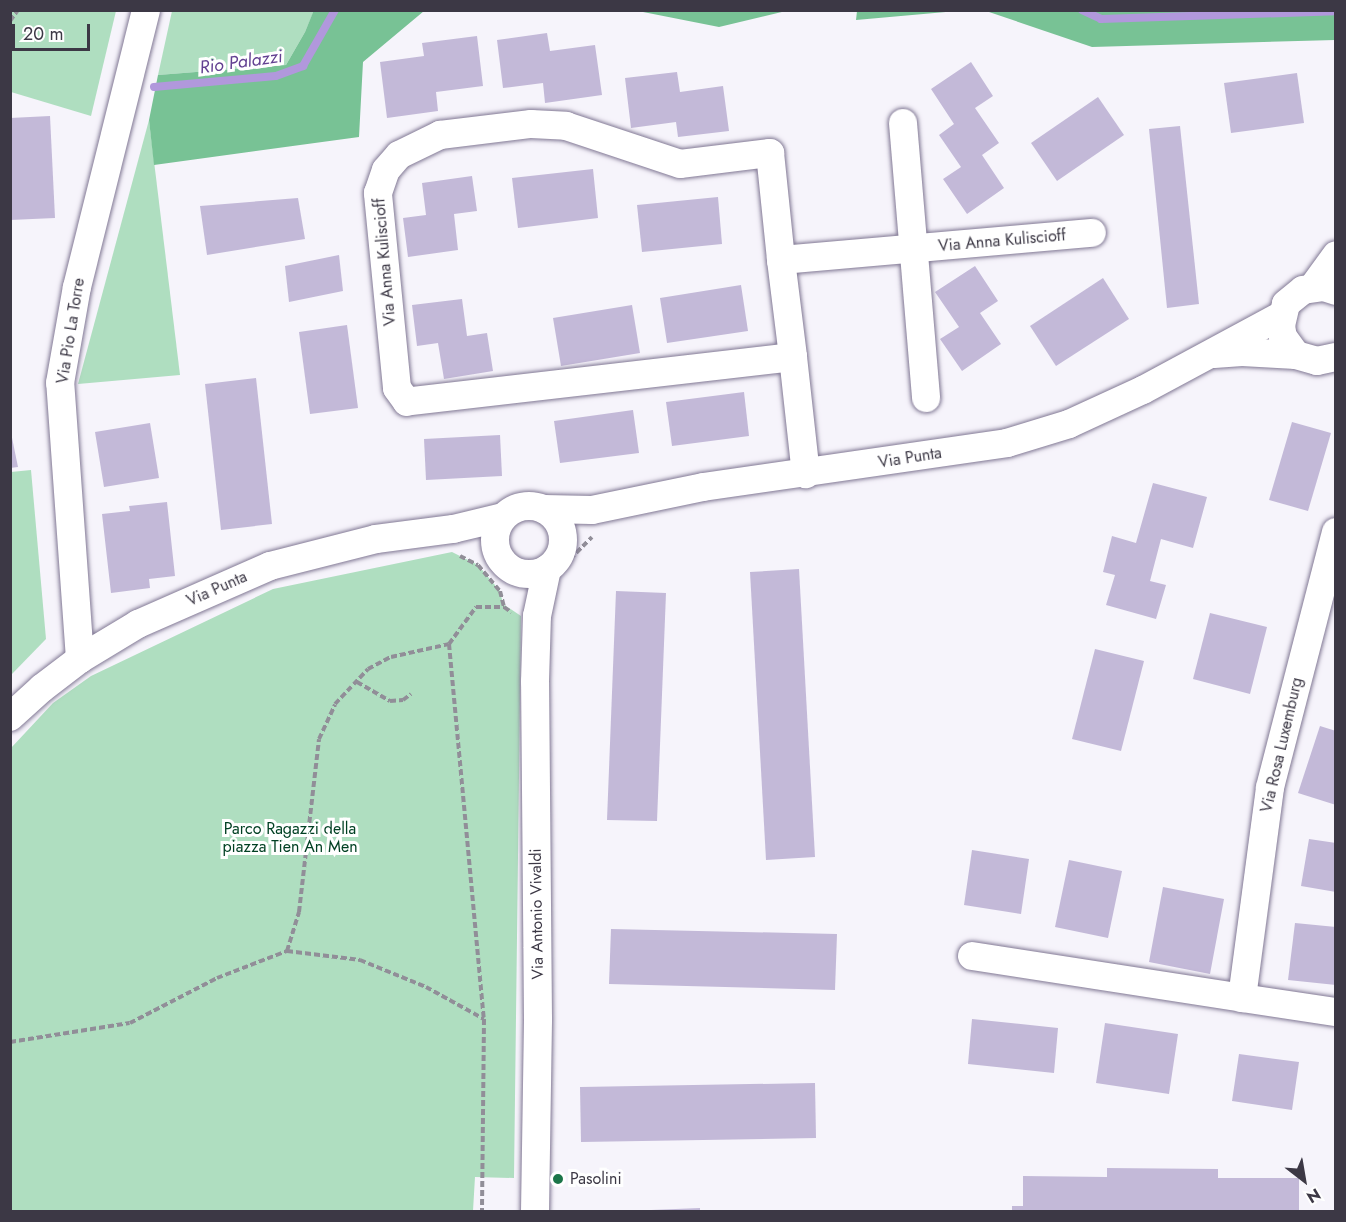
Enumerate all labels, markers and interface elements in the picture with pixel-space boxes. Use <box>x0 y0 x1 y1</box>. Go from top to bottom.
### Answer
scale bar <box>15 12 93 50</box>
text: 20 m <box>23 21 63 47</box>
water label: Rio Palazzi <box>198 46 284 78</box>
street label: Via Anna Kuliscioff <box>370 197 400 327</box>
street label: Via Anna Kuliscioff <box>937 226 1067 256</box>
street label: Via Pio La Torre <box>53 277 89 385</box>
street label: Via Punta <box>877 444 943 472</box>
street label: Via Punta <box>184 567 250 611</box>
street label: Via Rosa Luxemburg <box>1257 675 1307 815</box>
park label: Parco Ragazzi della piazza Tien An Men <box>222 819 358 857</box>
street label: Via Antonio Vivaldi <box>526 848 548 980</box>
north arrow <box>1274 1150 1334 1210</box>
place label: Pasolini <box>570 1169 622 1189</box>
marker: Pasolini <box>551 1172 565 1186</box>
text: N <box>1302 1183 1325 1209</box>

